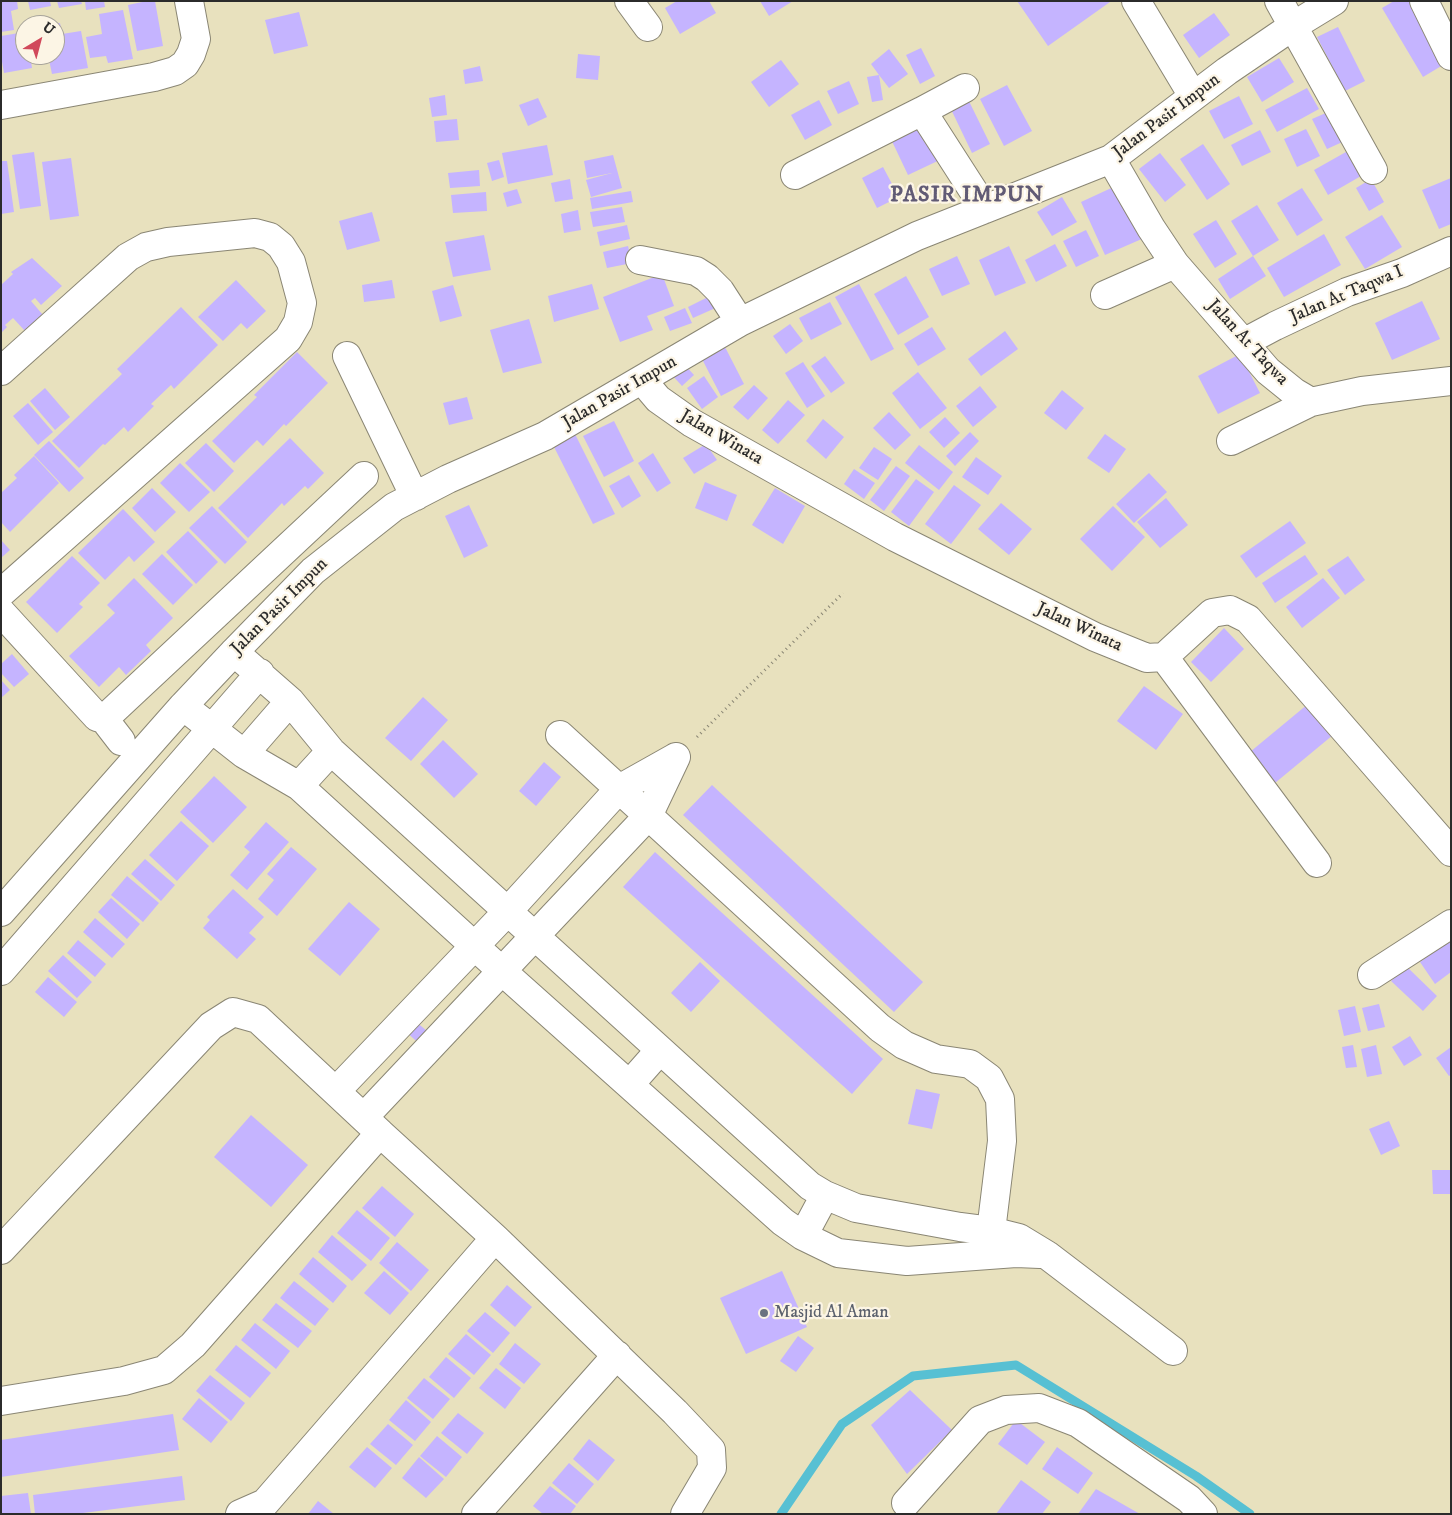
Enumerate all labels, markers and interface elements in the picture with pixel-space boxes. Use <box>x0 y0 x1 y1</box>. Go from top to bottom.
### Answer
north arrow <box>15 15 65 65</box>
text: U <box>39 18 58 39</box>
street label: Jalan Pasir Impun <box>1109 70 1225 164</box>
district label: PASIR IMPUN <box>889 183 1045 209</box>
street label: Jalan At Taqwa I <box>1287 261 1407 329</box>
street label: Jalan At Taqwa <box>1202 296 1292 390</box>
street label: Jalan Pasir Impun <box>559 352 681 434</box>
street label: Jalan Winata <box>676 406 766 470</box>
street label: Jalan Pasir Impun <box>227 554 333 660</box>
street label: Jalan Winata <box>1033 599 1125 657</box>
place label: Masjid Al Aman <box>774 1302 889 1324</box>
marker: Masjid Al Aman <box>758 1307 770 1319</box>

